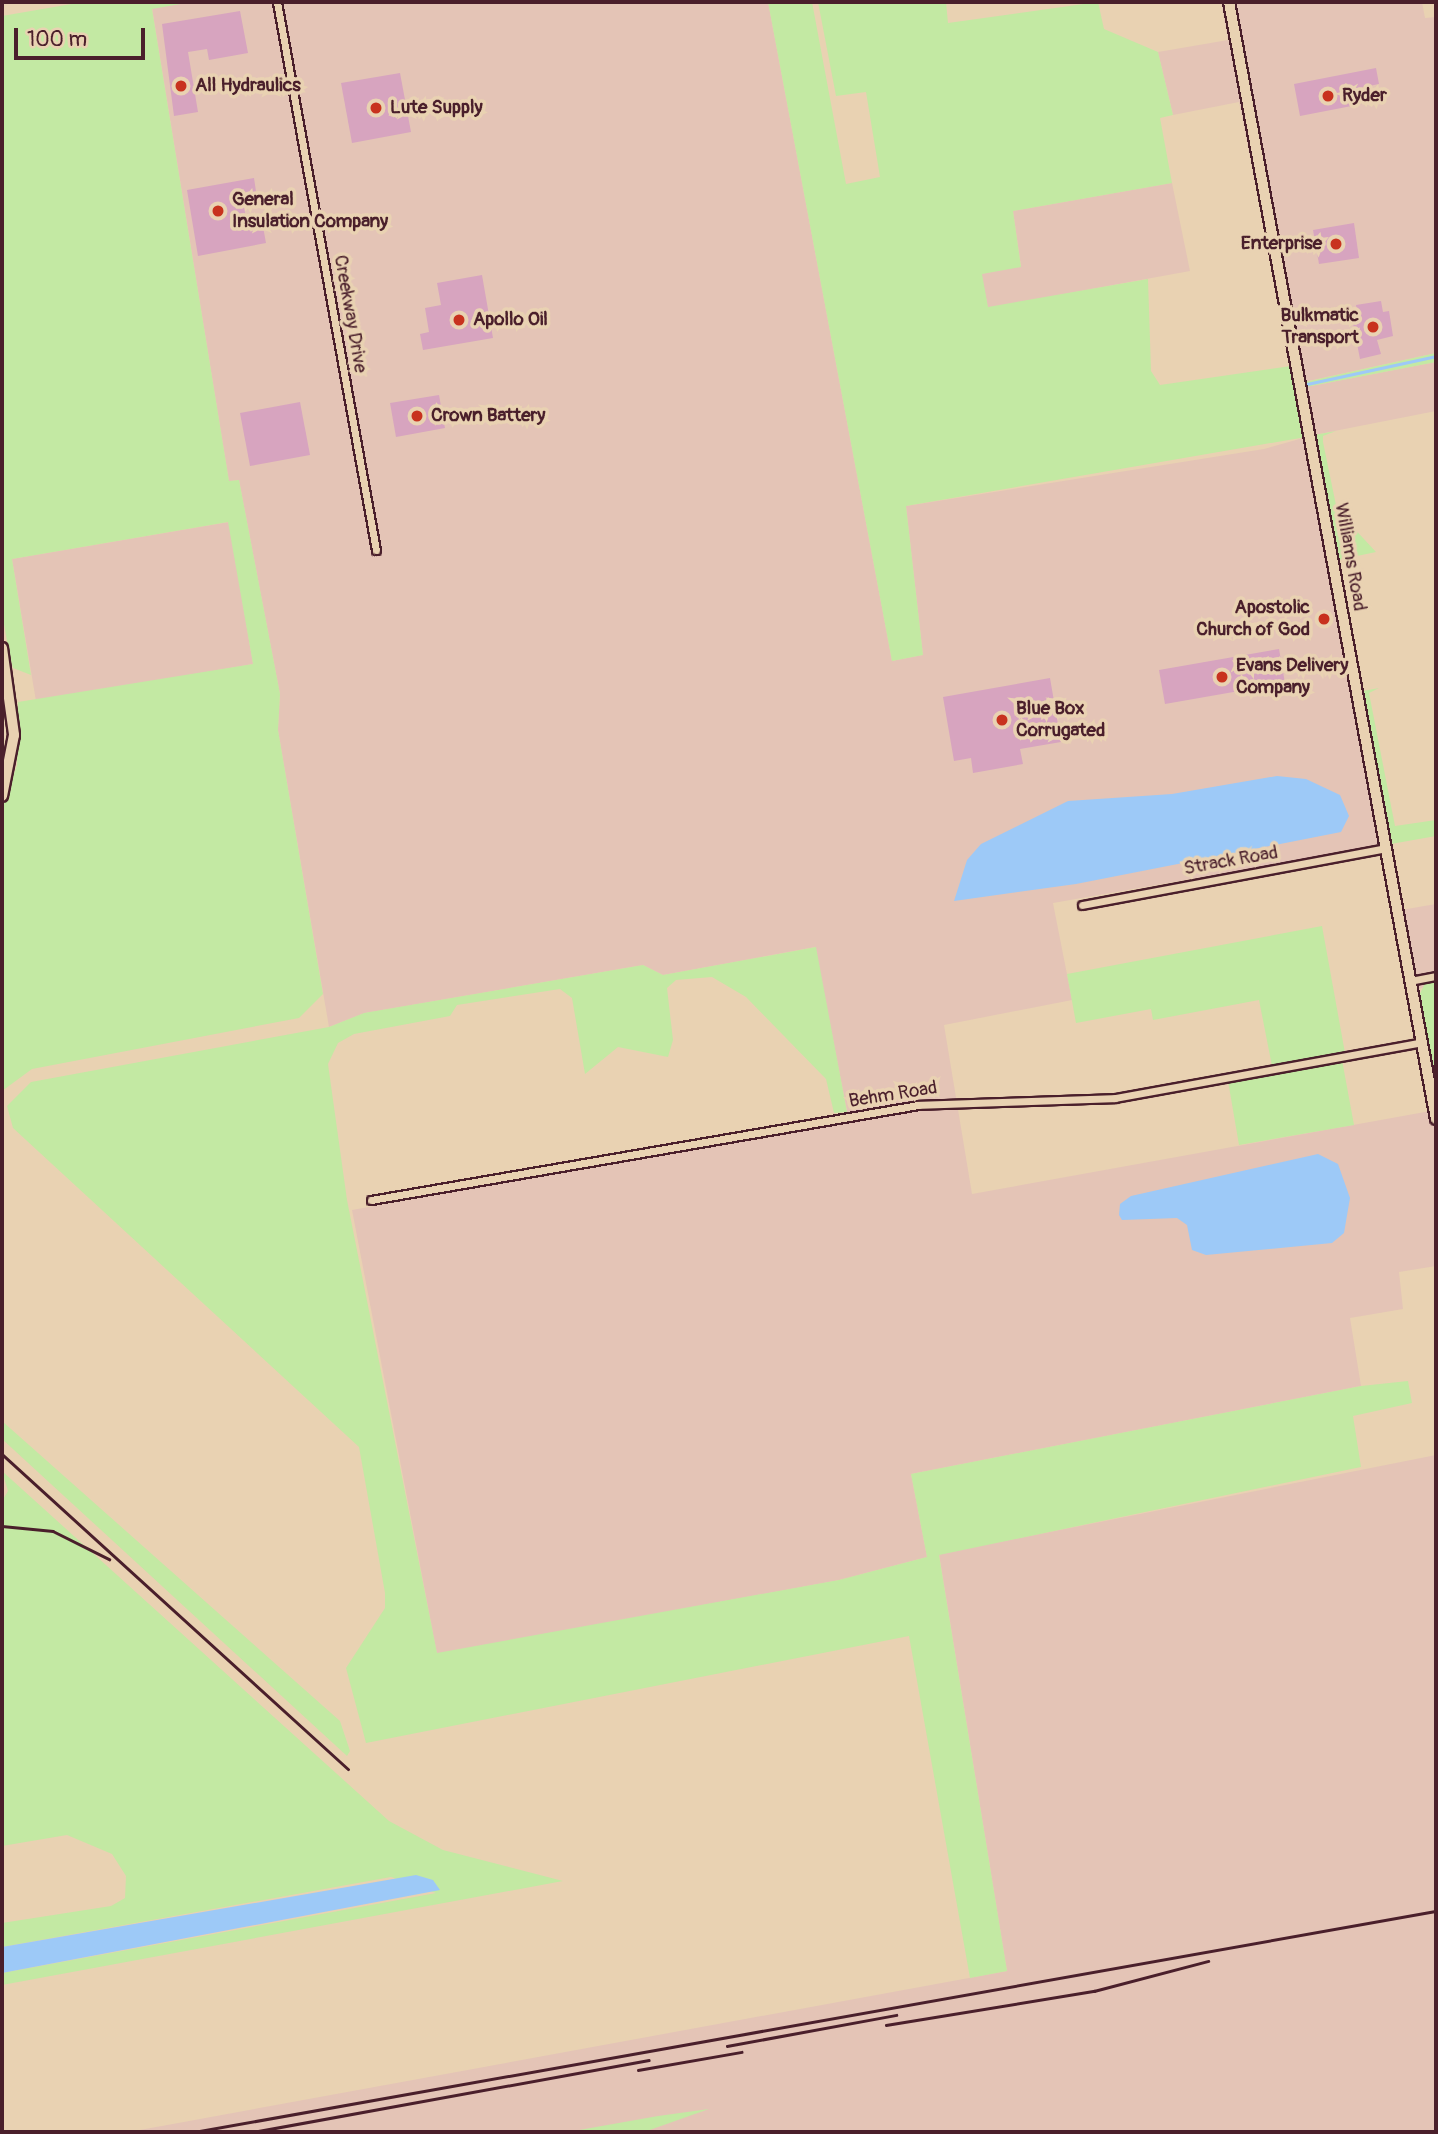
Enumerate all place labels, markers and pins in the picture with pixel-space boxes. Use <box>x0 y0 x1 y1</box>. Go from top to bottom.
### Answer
place label: All Hydraulics <box>195 75 301 97</box>
marker: All Hydraulics <box>173 78 189 94</box>
place label: Ryder <box>1342 85 1387 107</box>
marker: Ryder <box>1320 88 1336 104</box>
place label: Lute Supply <box>390 97 483 119</box>
marker: Lute Supply <box>368 100 384 116</box>
place label: General Insulation Company <box>232 189 388 233</box>
marker: General Insulation Company <box>210 203 226 219</box>
place label: Enterprise <box>1241 233 1322 255</box>
marker: Enterprise <box>1328 236 1344 252</box>
place label: Bulkmatic Transport <box>1280 305 1359 349</box>
place label: Apollo Oil <box>473 309 548 331</box>
marker: Apollo Oil <box>451 312 467 328</box>
marker: Bulkmatic Transport <box>1365 319 1381 335</box>
place label: Crown Battery <box>431 405 545 427</box>
marker: Crown Battery <box>409 408 425 424</box>
place label: Apostolic Church of God <box>1196 597 1310 641</box>
marker: Apostolic Church of God <box>1316 611 1332 627</box>
place label: Evans Delivery Company <box>1236 655 1348 699</box>
marker: Evans Delivery Company <box>1214 669 1230 685</box>
place label: Blue Box Corrugated <box>1016 698 1105 742</box>
marker: Blue Box Corrugated <box>994 712 1010 728</box>

